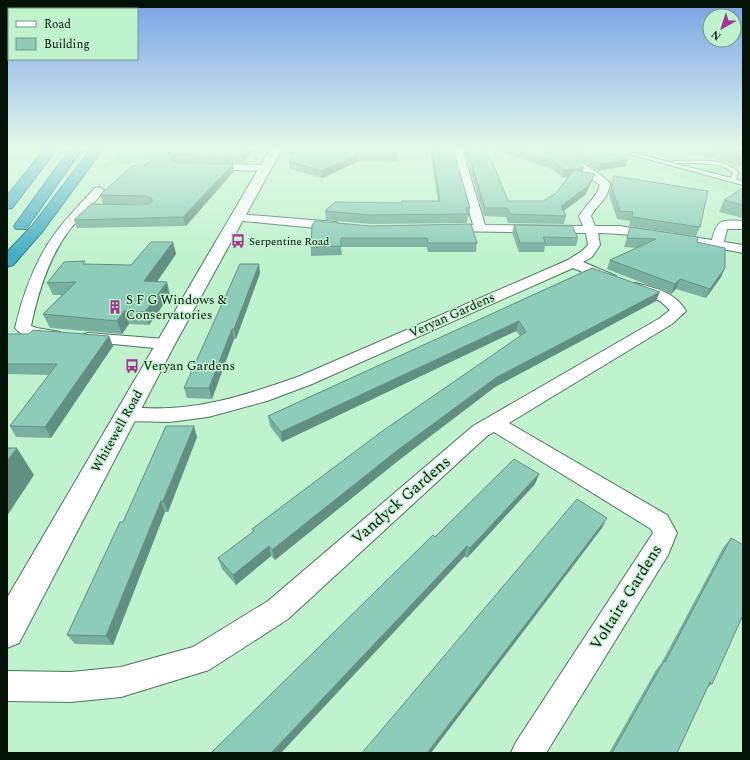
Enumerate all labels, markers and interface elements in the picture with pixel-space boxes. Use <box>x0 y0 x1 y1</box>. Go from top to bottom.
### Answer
legend <box>8 8 138 60</box>
north arrow <box>702 8 742 48</box>
text: Road <box>44 15 71 34</box>
text: N <box>707 26 725 45</box>
text: Building <box>44 35 90 54</box>
bus stop icon: Serpentine Road <box>230 233 246 249</box>
place label: Serpentine Road <box>249 233 329 250</box>
street label: Veryan Gardens <box>406 287 498 343</box>
place label: S F G Windows & Conservatories <box>126 290 228 325</box>
building icon: S F G Windows & Conservatories <box>107 299 123 315</box>
place label: Veryan Gardens <box>143 356 235 376</box>
bus stop icon: Veryan Gardens <box>124 358 140 374</box>
street label: Whitewell Road <box>86 386 148 476</box>
street label: Vandyck Gardens <box>346 450 456 550</box>
street label: Voltaire Gardens <box>584 540 668 654</box>

